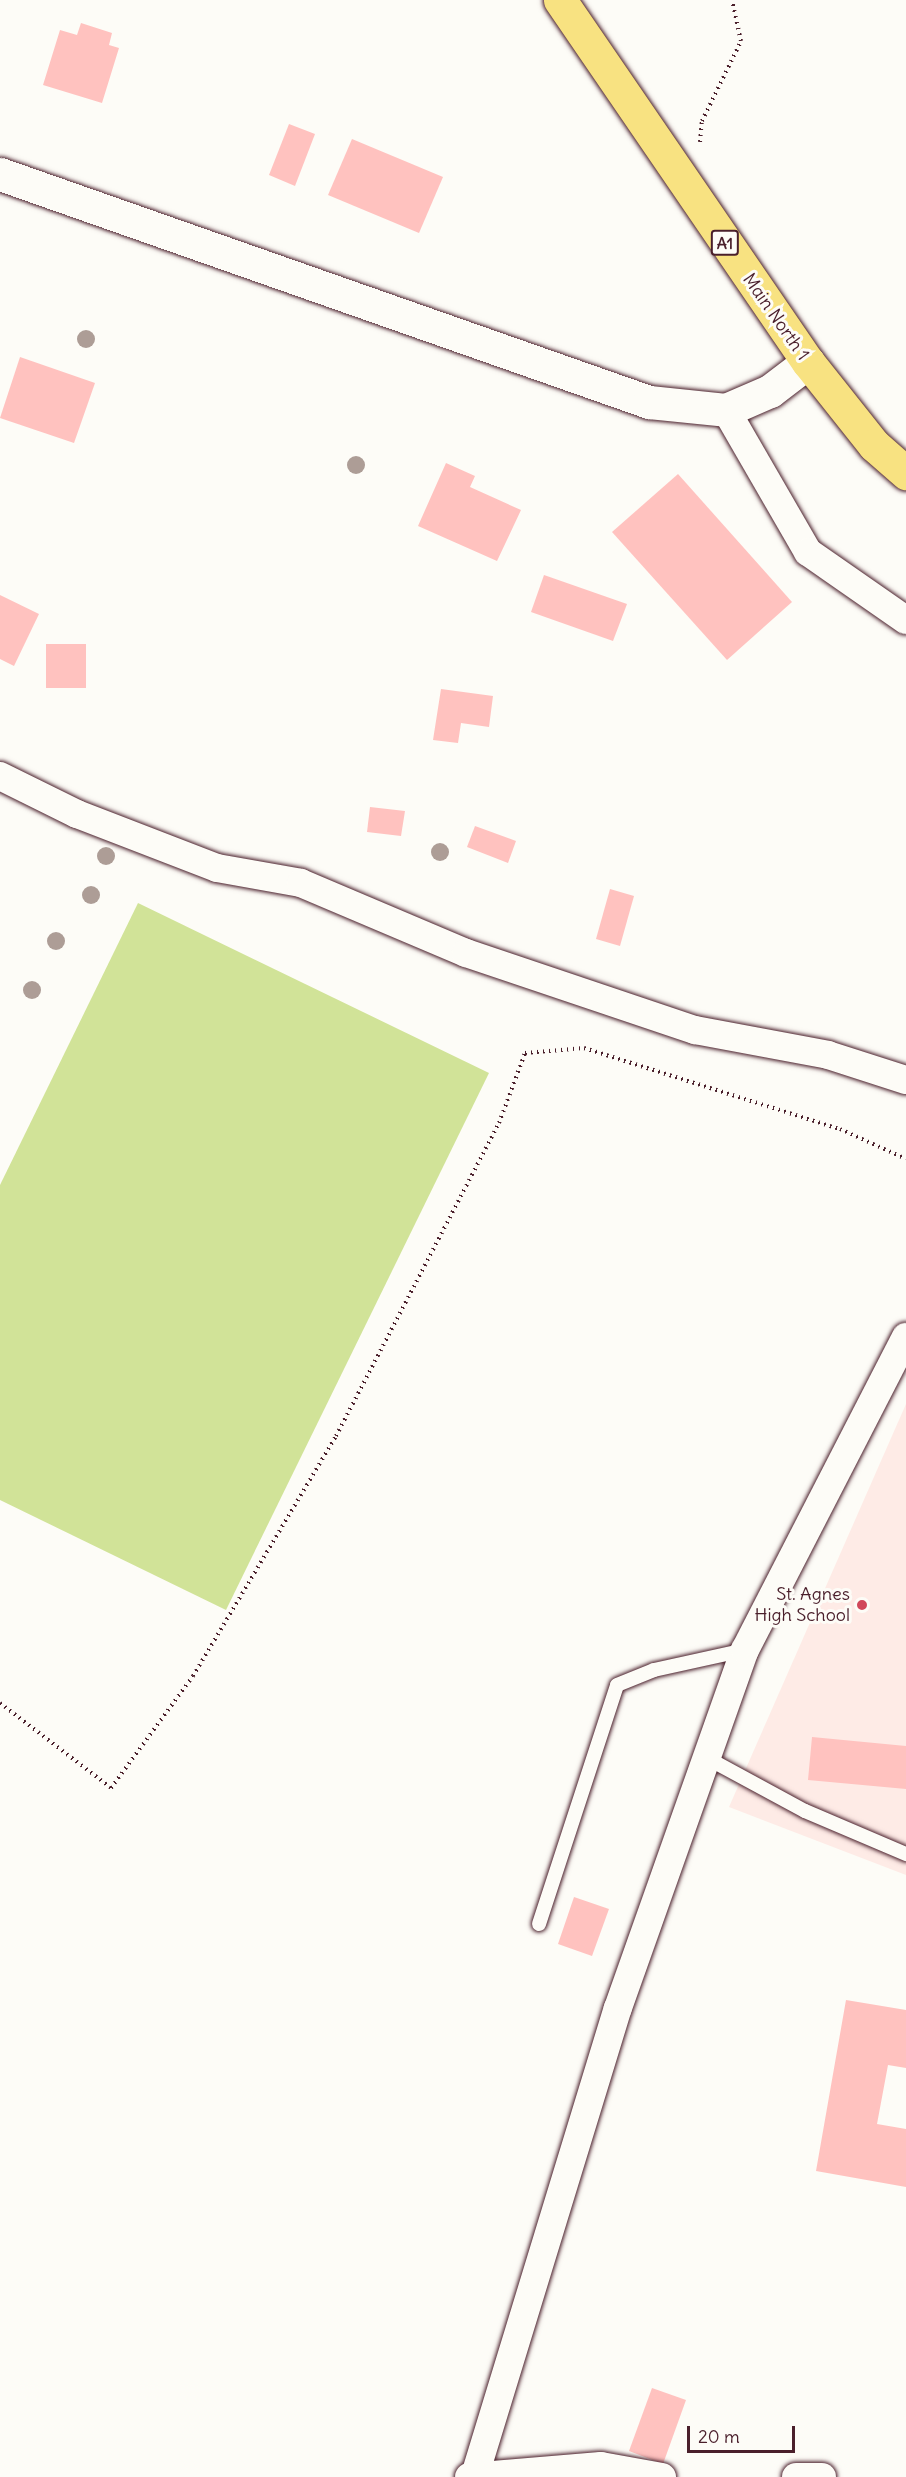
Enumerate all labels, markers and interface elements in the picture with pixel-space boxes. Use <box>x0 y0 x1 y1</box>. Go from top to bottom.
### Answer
road number: A1 <box>710 230 740 256</box>
street label: Main North 1 <box>738 269 814 365</box>
place label: St. Agnes High School <box>755 1584 850 1626</box>
marker: St. Agnes High School <box>855 1598 869 1612</box>
scale bar <box>690 2414 798 2452</box>
text: 20 m <box>698 2425 740 2448</box>

